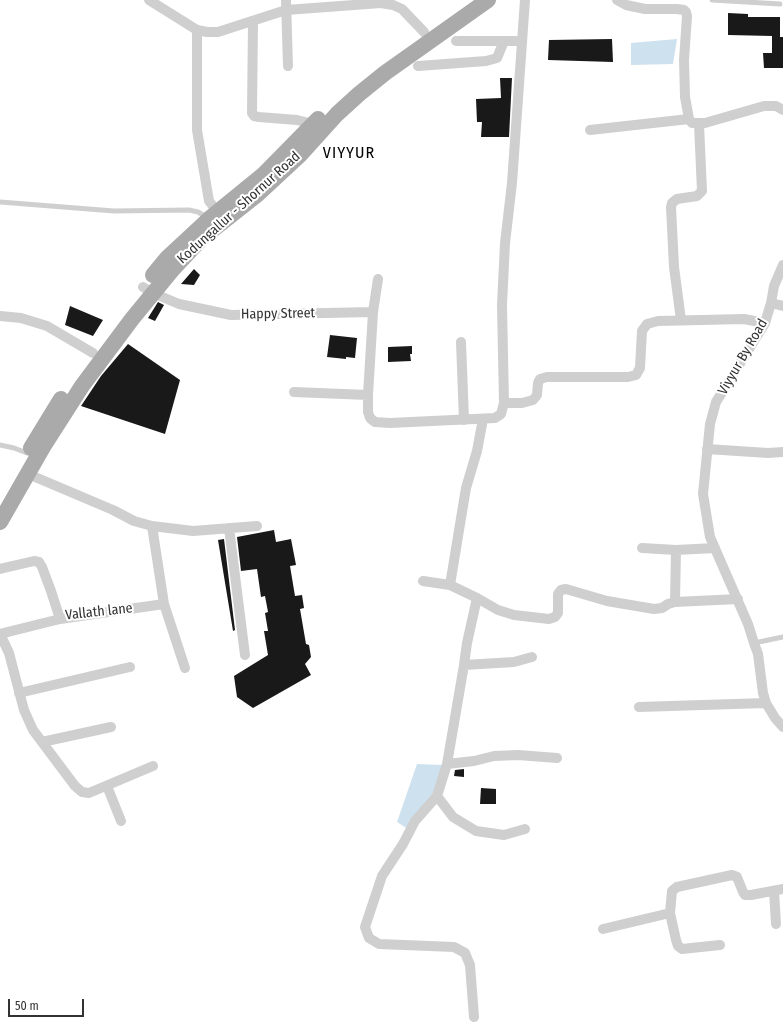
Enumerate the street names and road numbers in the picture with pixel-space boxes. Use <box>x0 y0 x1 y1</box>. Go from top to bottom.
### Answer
street label: Kodungallur - Shornur Road <box>174 148 304 268</box>
street label: Happy Street <box>241 305 315 323</box>
street label: Viyyur By Road <box>715 316 771 398</box>
street label: Vallath lane <box>65 600 133 624</box>

